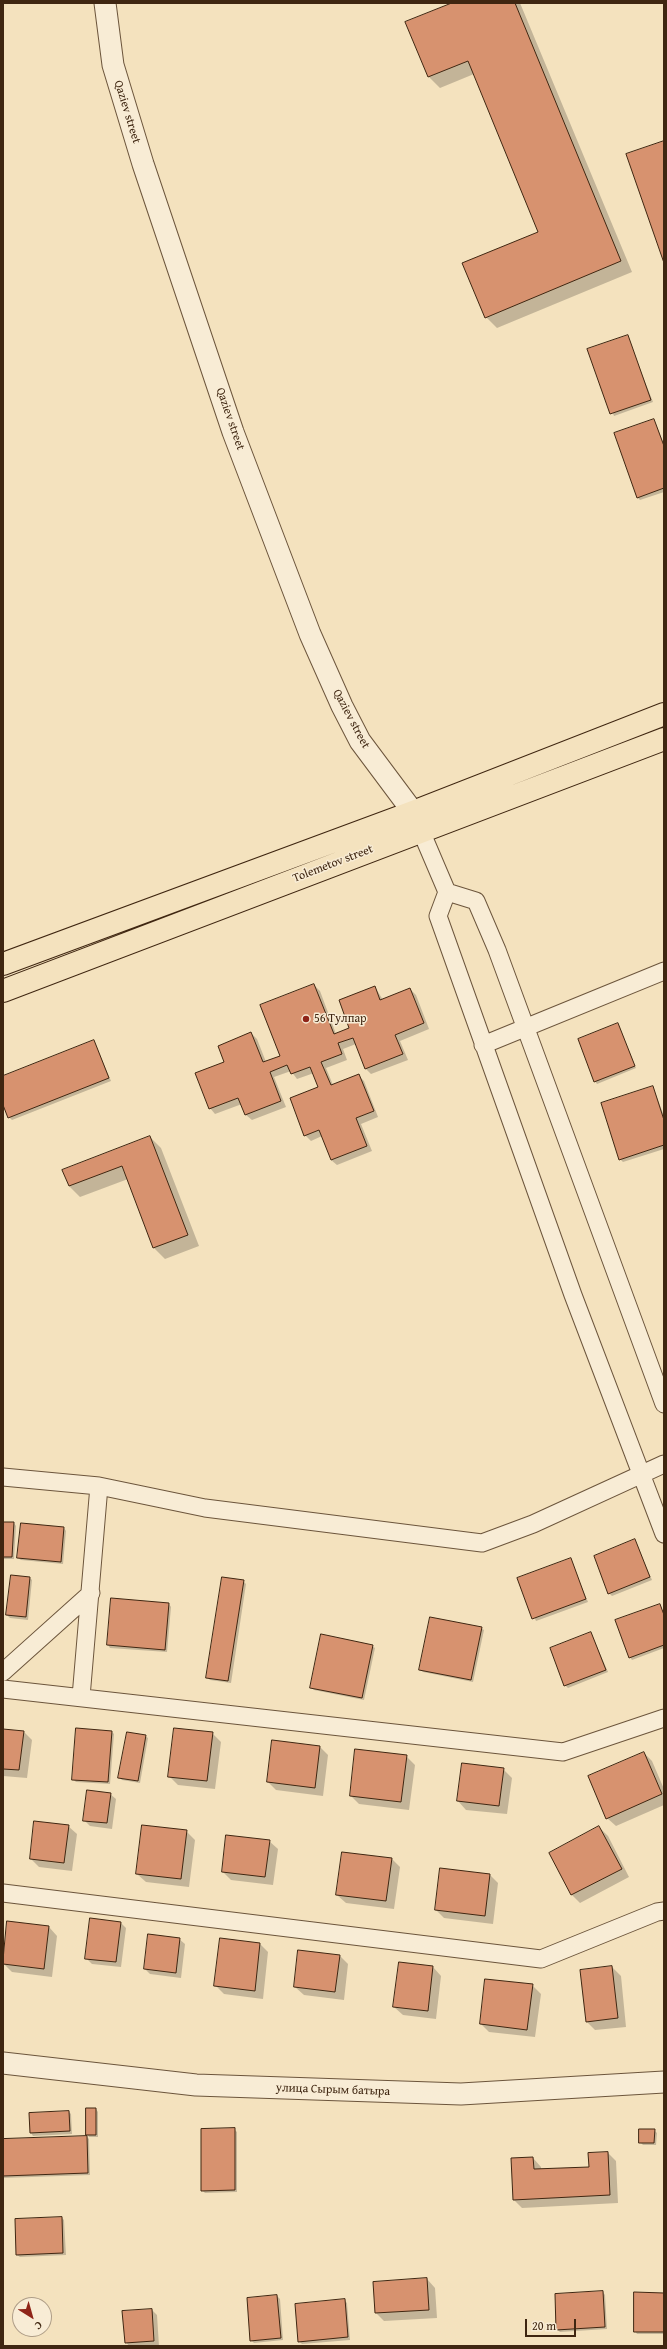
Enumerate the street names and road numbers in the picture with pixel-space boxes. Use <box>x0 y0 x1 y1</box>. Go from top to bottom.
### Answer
street label: Qaziev street <box>111 79 143 145</box>
street label: Qaziev street <box>213 386 247 452</box>
street label: Qaziev street <box>329 687 373 751</box>
street label: Tolemetov street <box>291 842 375 886</box>
street label: улица Сырым батыра <box>276 2081 390 2099</box>

